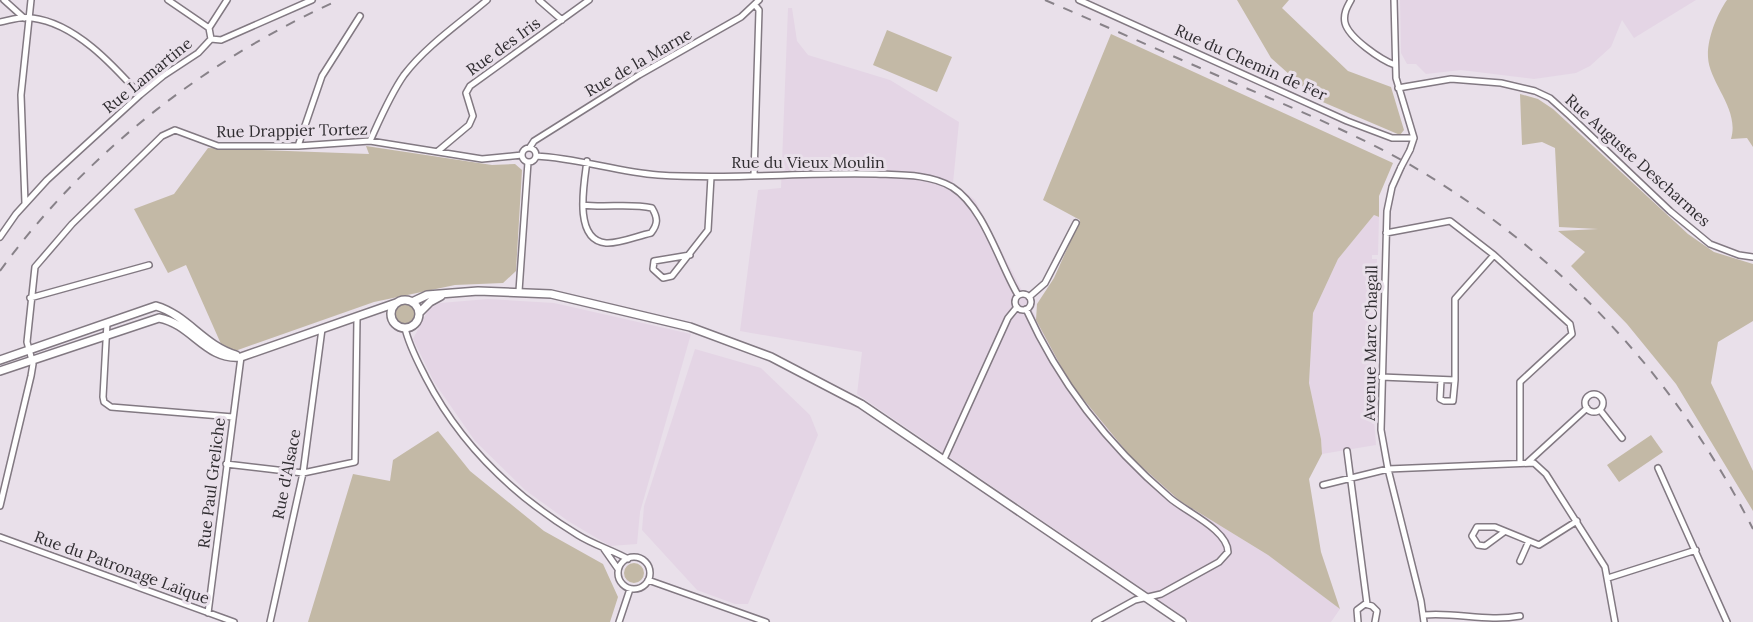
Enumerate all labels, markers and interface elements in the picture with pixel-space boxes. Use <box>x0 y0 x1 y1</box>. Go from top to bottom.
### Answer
street label: Rue des Iris <box>462 13 544 79</box>
street label: Rue du Chemin de Fer <box>1172 19 1330 105</box>
street label: Rue de la Marne <box>581 23 695 101</box>
street label: Rue Lamartine <box>98 33 196 117</box>
street label: Rue Auguste Descharmes <box>1561 89 1715 231</box>
street label: Rue Drappier Tortez <box>216 119 368 141</box>
street label: Rue du Vieux Moulin <box>731 152 885 172</box>
street label: Avenue Marc Chagall <box>1359 265 1381 422</box>
street label: Rue Paul Greliche <box>193 416 229 550</box>
street label: Rue d'Alsace <box>267 427 305 521</box>
street label: Rue du Patronage Laïque <box>32 526 213 608</box>

